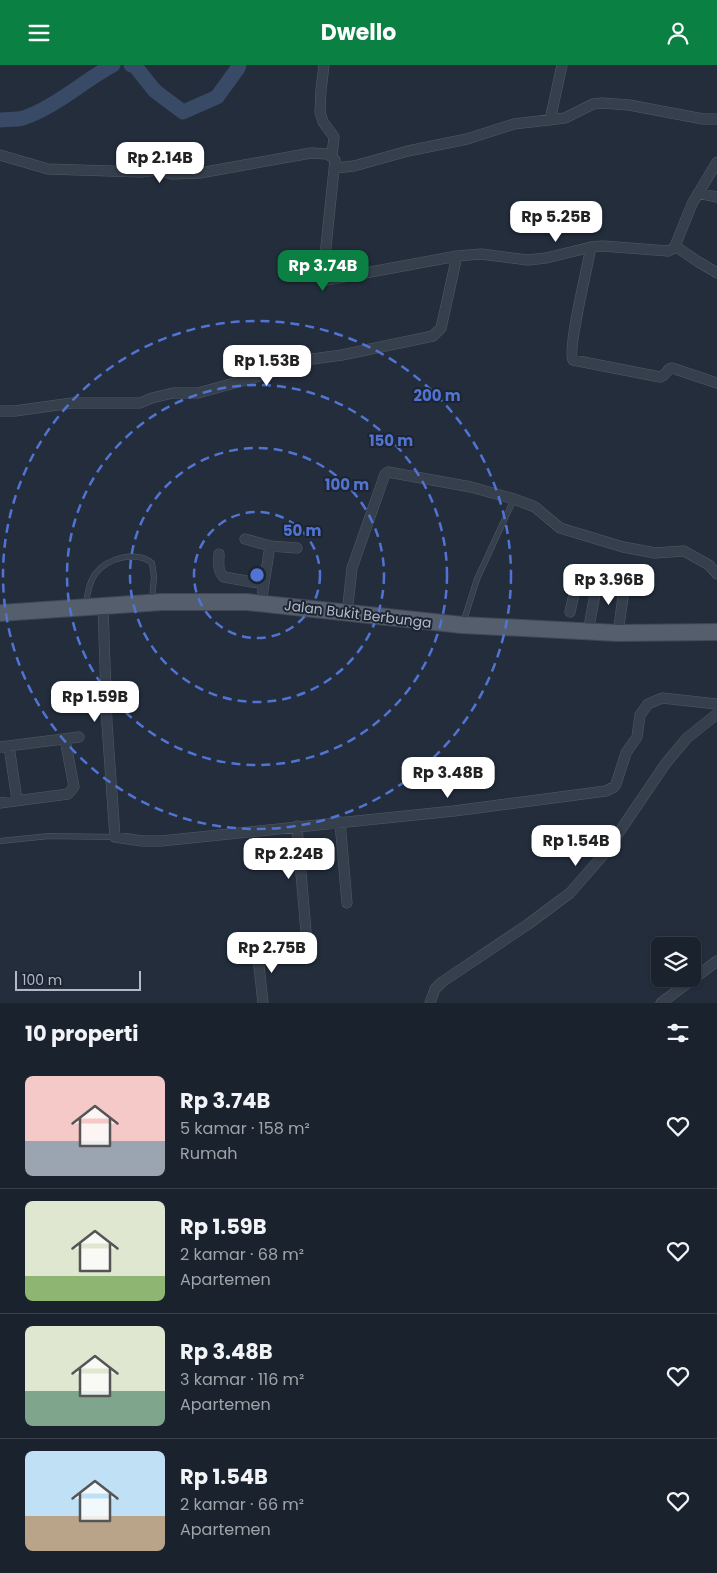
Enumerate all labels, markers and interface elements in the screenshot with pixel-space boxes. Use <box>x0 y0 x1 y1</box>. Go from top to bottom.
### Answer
text: Dwello <box>321 17 396 48</box>
icon: menu <box>25 19 53 47</box>
icon: person <box>664 19 692 47</box>
pin: Rp 2.14B <box>108 141 212 184</box>
text: Rp 2.14B <box>127 146 193 169</box>
pin: Rp 5.25B <box>504 201 608 243</box>
text: Rp 5.25B <box>521 205 591 228</box>
pin: Rp 3.74B <box>271 249 375 292</box>
text: Rp 3.74B <box>289 254 357 277</box>
pin: Rp 1.53B <box>215 345 319 387</box>
text: Rp 1.53B <box>234 349 300 372</box>
text: 200 m <box>413 385 461 406</box>
text: 150 m <box>369 430 413 451</box>
text: 100 m <box>325 474 369 495</box>
text: 50 m <box>283 520 321 541</box>
pin: Rp 3.96B <box>557 563 661 606</box>
centre of rings <box>248 566 266 584</box>
text: Rp 3.96B <box>574 568 644 591</box>
street label: Jalan Bukit Berbunga <box>283 595 433 633</box>
pin: Rp 1.59B <box>43 681 147 723</box>
text: Rp 1.59B <box>62 685 128 708</box>
pin: Rp 3.48B <box>396 757 500 799</box>
text: Rp 3.48B <box>413 761 483 784</box>
pin: Rp 1.54B <box>524 825 628 867</box>
text: Rp 1.54B <box>543 829 610 852</box>
pin: Rp 2.24B <box>237 837 341 880</box>
text: Rp 2.24B <box>255 842 323 865</box>
pin: Rp 2.75B <box>220 931 324 974</box>
text: Rp 2.75B <box>238 936 306 959</box>
map controls <box>651 937 701 987</box>
button: layers <box>651 937 701 987</box>
scale bar <box>15 968 141 991</box>
text: 100 m <box>22 970 62 990</box>
text: 10 properti <box>25 1019 139 1048</box>
icon: filters <box>664 1019 692 1047</box>
text: Rp 3.74B <box>180 1086 270 1115</box>
icon: home <box>65 1096 125 1156</box>
icon: heart <box>664 1112 692 1140</box>
text: 5 kamar · 158 m² <box>180 1117 310 1140</box>
text: Rumah <box>180 1142 238 1165</box>
text: Rp 1.59B <box>180 1212 267 1241</box>
icon: home <box>65 1221 125 1281</box>
icon: heart <box>664 1237 692 1265</box>
text: 2 kamar · 68 m² <box>180 1243 304 1266</box>
text: Apartemen <box>180 1268 271 1291</box>
text: Rp 3.48B <box>180 1337 273 1366</box>
icon: home <box>65 1346 125 1406</box>
icon: heart <box>664 1362 692 1390</box>
text: 3 kamar · 116 m² <box>180 1368 304 1391</box>
text: Apartemen <box>180 1393 271 1416</box>
text: Rp 1.54B <box>180 1462 268 1491</box>
icon: home <box>65 1471 125 1531</box>
icon: heart <box>664 1487 692 1515</box>
text: 2 kamar · 66 m² <box>180 1493 304 1516</box>
text: Apartemen <box>180 1518 271 1541</box>

